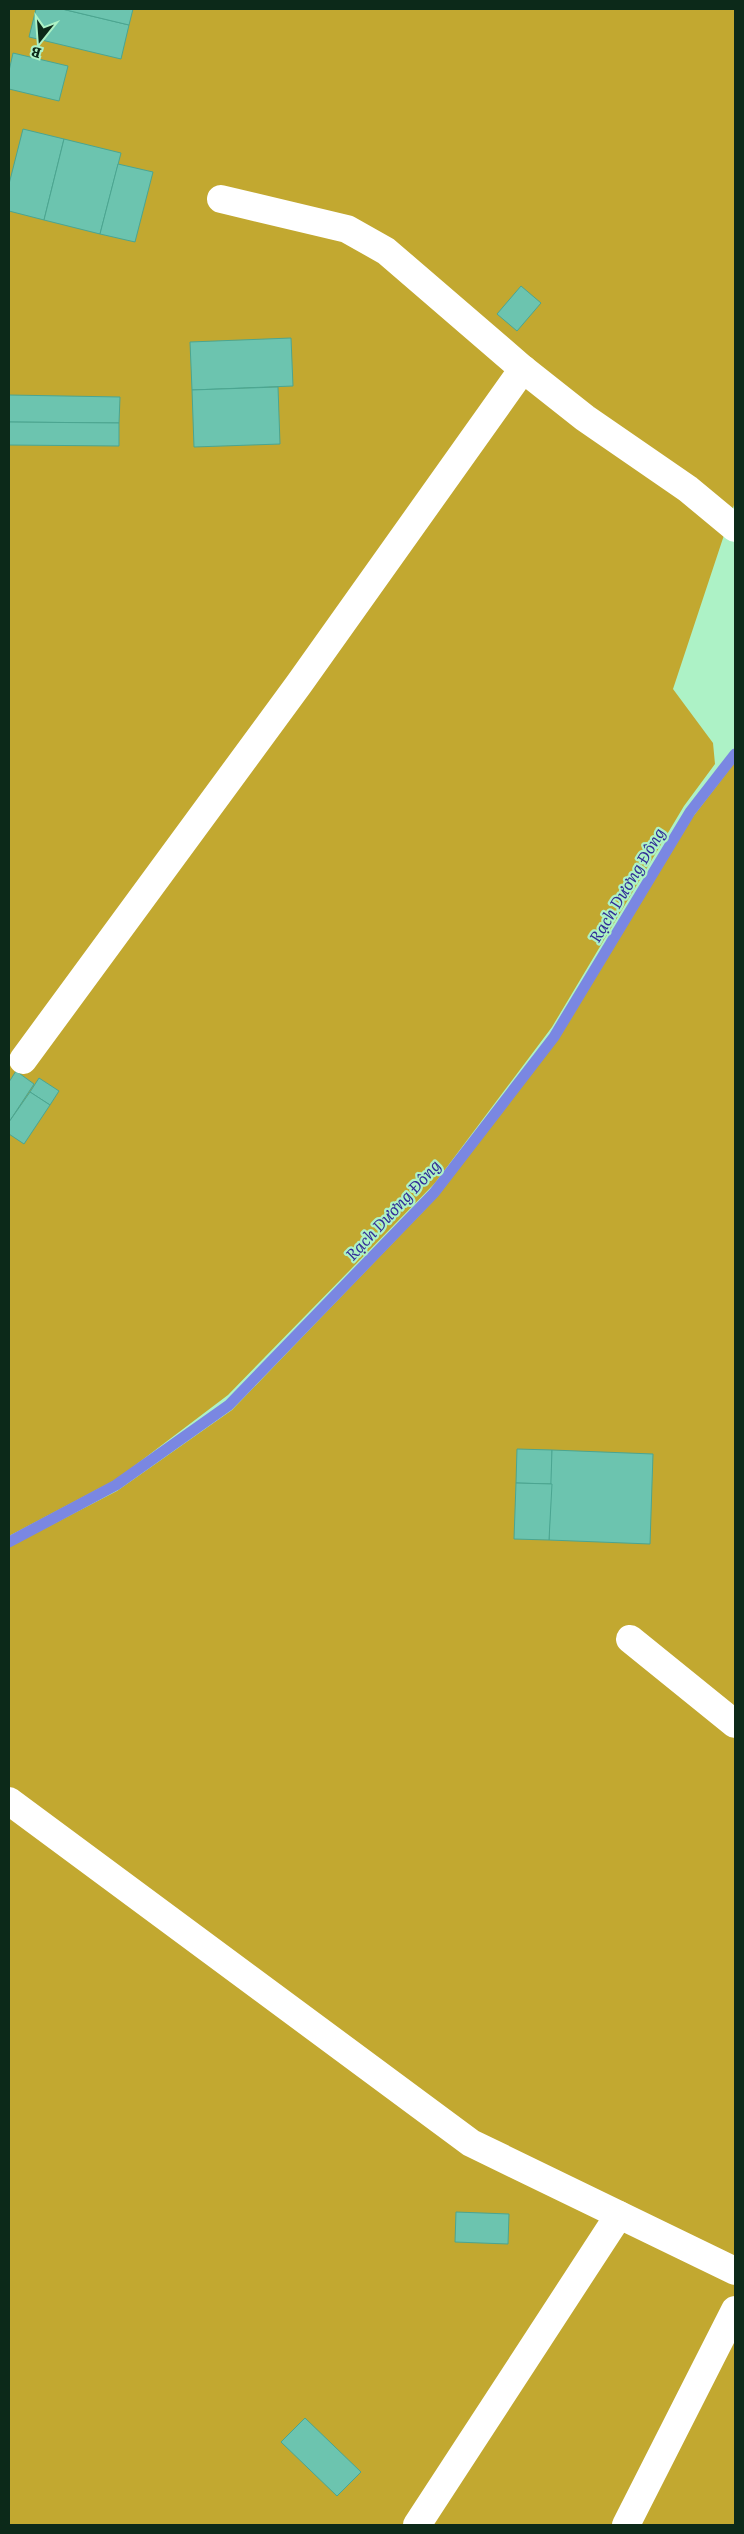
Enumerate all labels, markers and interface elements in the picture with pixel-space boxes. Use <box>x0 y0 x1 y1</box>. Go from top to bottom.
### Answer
north arrow <box>15 15 65 65</box>
text: B <box>28 42 43 64</box>
water label: Rạch Dương Đông <box>582 822 670 947</box>
water label: Rạch Dương Đông <box>339 1153 446 1265</box>

